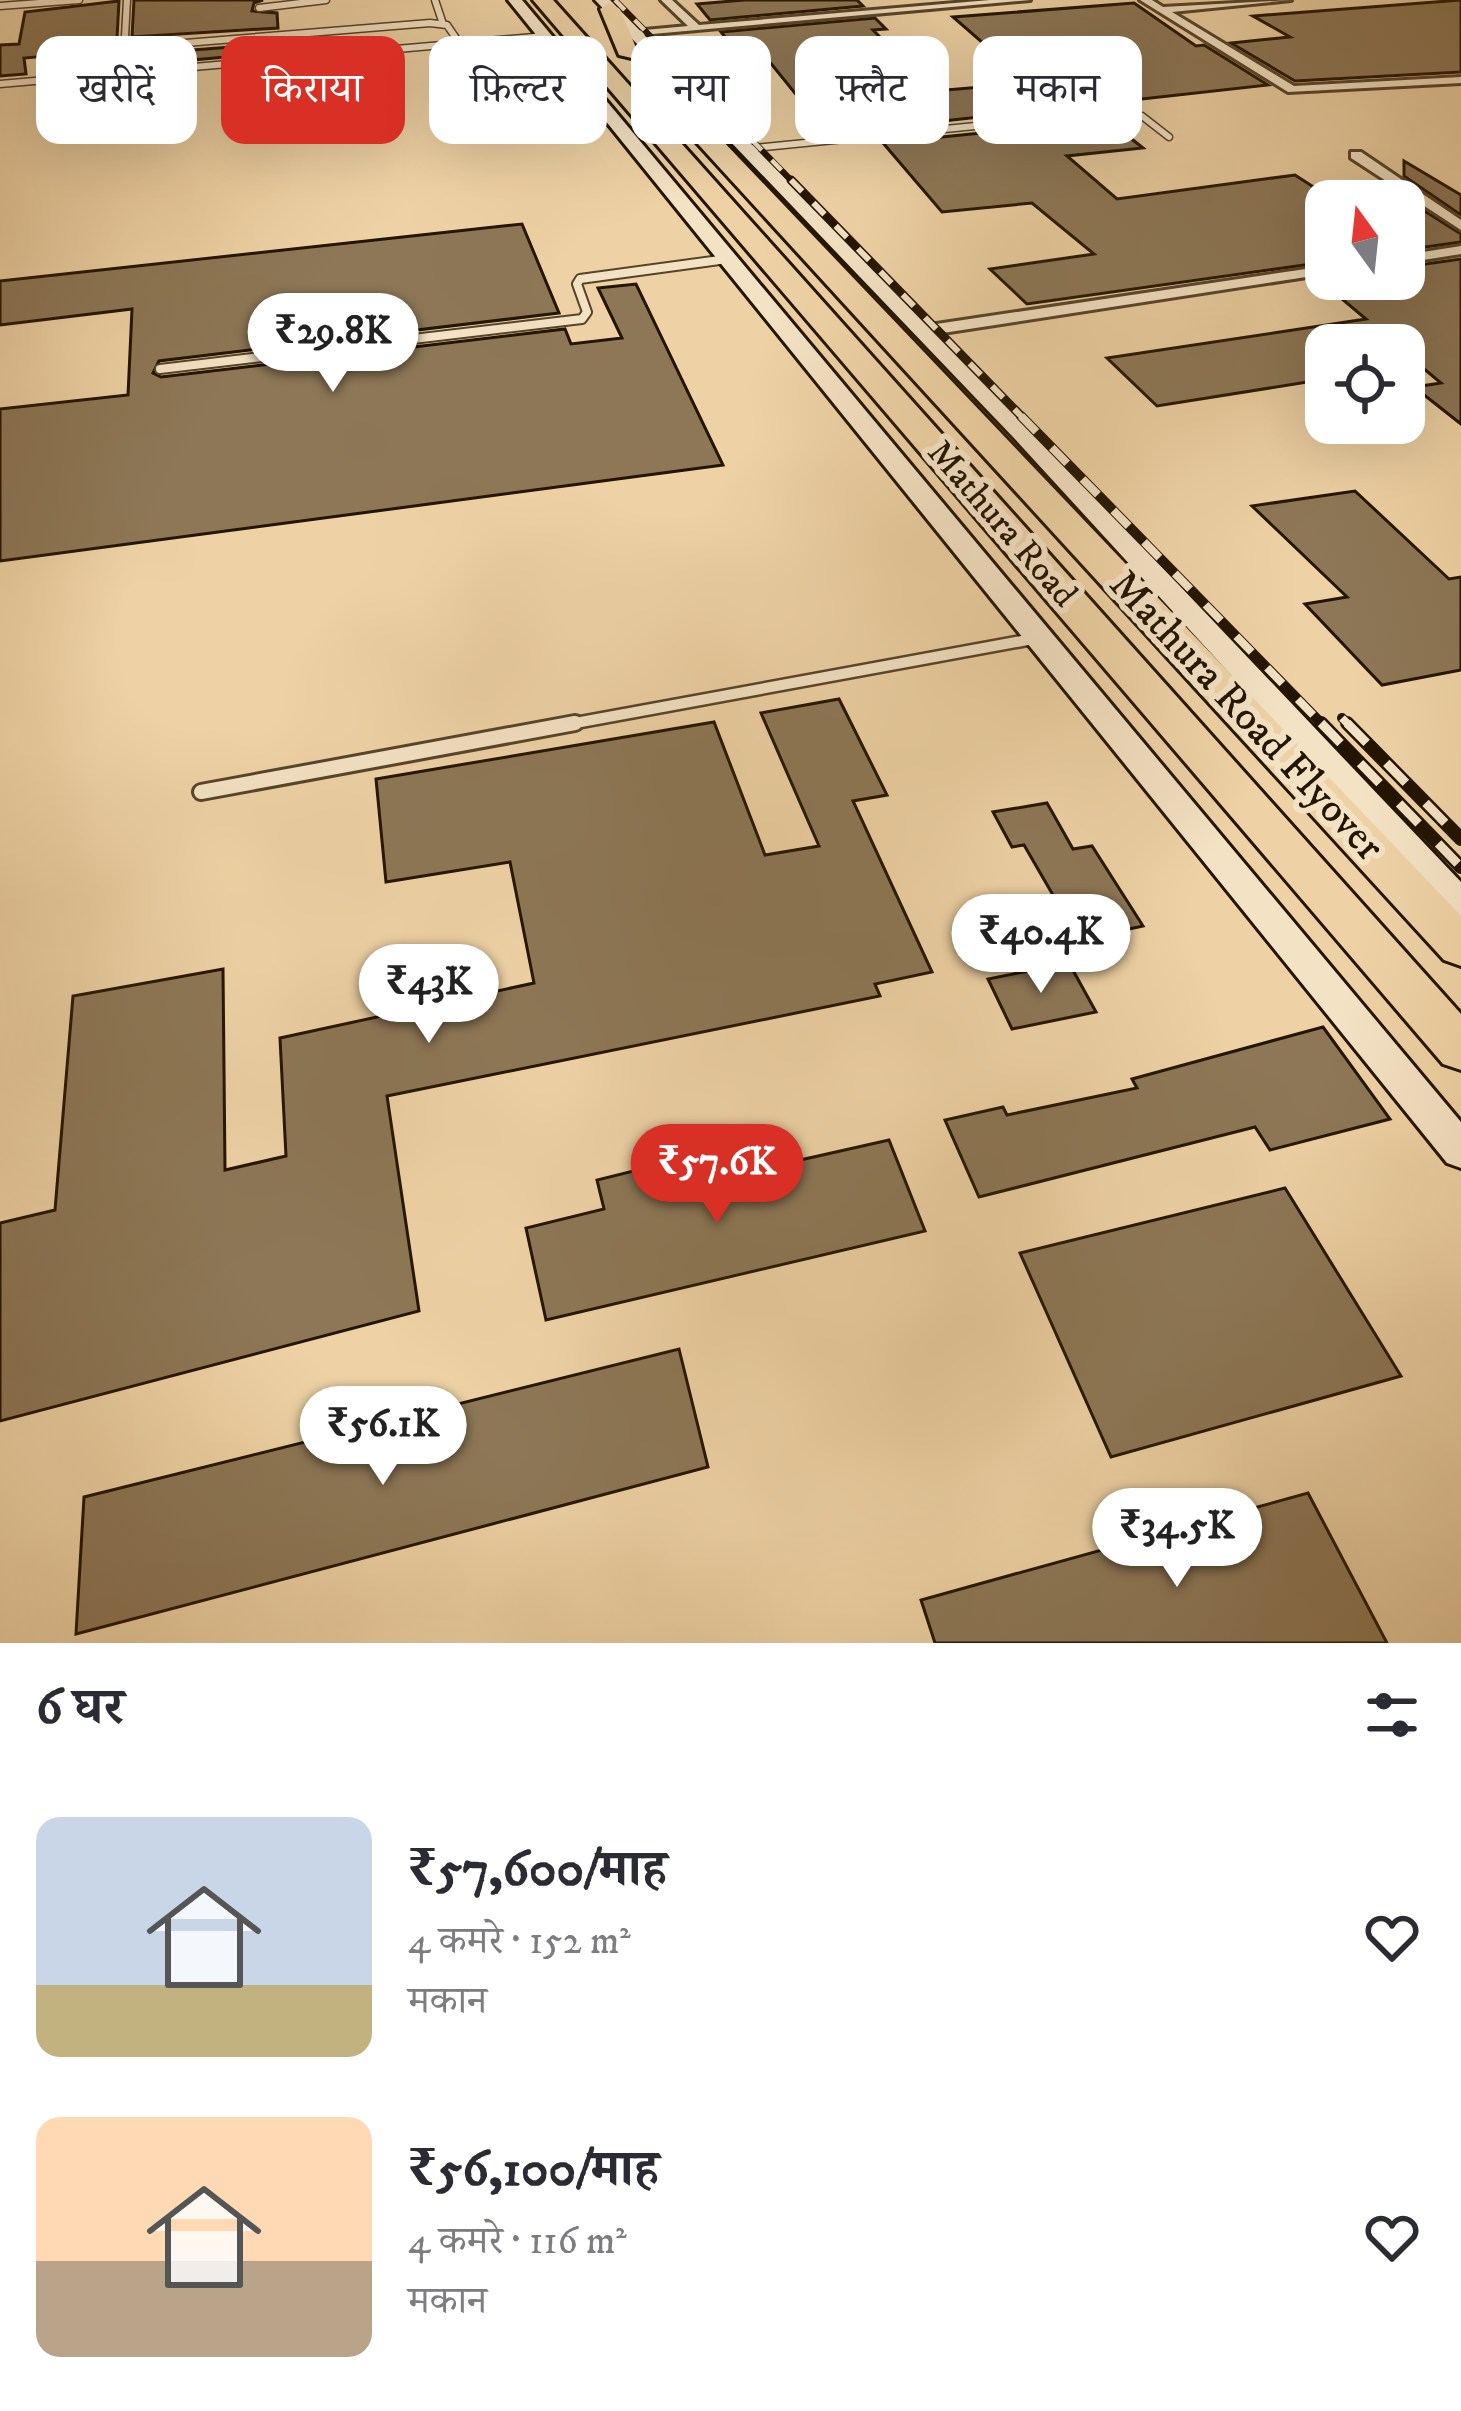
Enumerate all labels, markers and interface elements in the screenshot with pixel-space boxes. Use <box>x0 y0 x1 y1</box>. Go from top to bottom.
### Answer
chip: खरीदें <box>36 36 197 144</box>
chip: किराया <box>221 36 405 144</box>
chip: फ़िल्टर <box>429 36 607 144</box>
chip: नया <box>631 36 771 144</box>
chip: फ़्लैट <box>795 36 949 144</box>
chip: मकान <box>973 36 1142 144</box>
north arrow <box>1305 180 1425 300</box>
map controls <box>1305 180 1425 444</box>
pin: ₹29.8K <box>235 293 431 395</box>
text: ₹29.8K <box>275 307 391 356</box>
button: locate <box>1305 324 1425 444</box>
street label: Mathura Road <box>917 431 1087 617</box>
street label: Mathura Road Flyover <box>1098 559 1395 873</box>
pin: ₹40.4K <box>943 894 1139 996</box>
text: ₹40.4K <box>979 908 1103 957</box>
pin: ₹43K <box>358 944 500 1046</box>
text: ₹43K <box>386 958 472 1007</box>
pin: ₹57.6K <box>619 1124 815 1226</box>
text: ₹57.6K <box>658 1138 776 1187</box>
pin: ₹56.1K <box>285 1386 481 1488</box>
text: ₹56.1K <box>327 1400 439 1449</box>
pin: ₹34.5K <box>1079 1488 1275 1590</box>
text: ₹34.5K <box>1119 1502 1235 1551</box>
text: 6 घर <box>36 1676 124 1740</box>
icon: filters <box>1359 1682 1425 1748</box>
text: ₹57,600/माह <box>408 1838 667 1902</box>
icon: home <box>132 1865 276 2009</box>
icon: heart <box>1359 1904 1425 1970</box>
text: 4 कमरे · 152 m² <box>408 1917 631 1966</box>
text: मकान <box>408 1977 487 2026</box>
text: ₹56,100/माह <box>408 2138 659 2202</box>
icon: home <box>132 2165 276 2309</box>
icon: heart <box>1359 2204 1425 2270</box>
text: 4 कमरे · 116 m² <box>408 2217 627 2266</box>
text: मकान <box>408 2277 487 2326</box>

